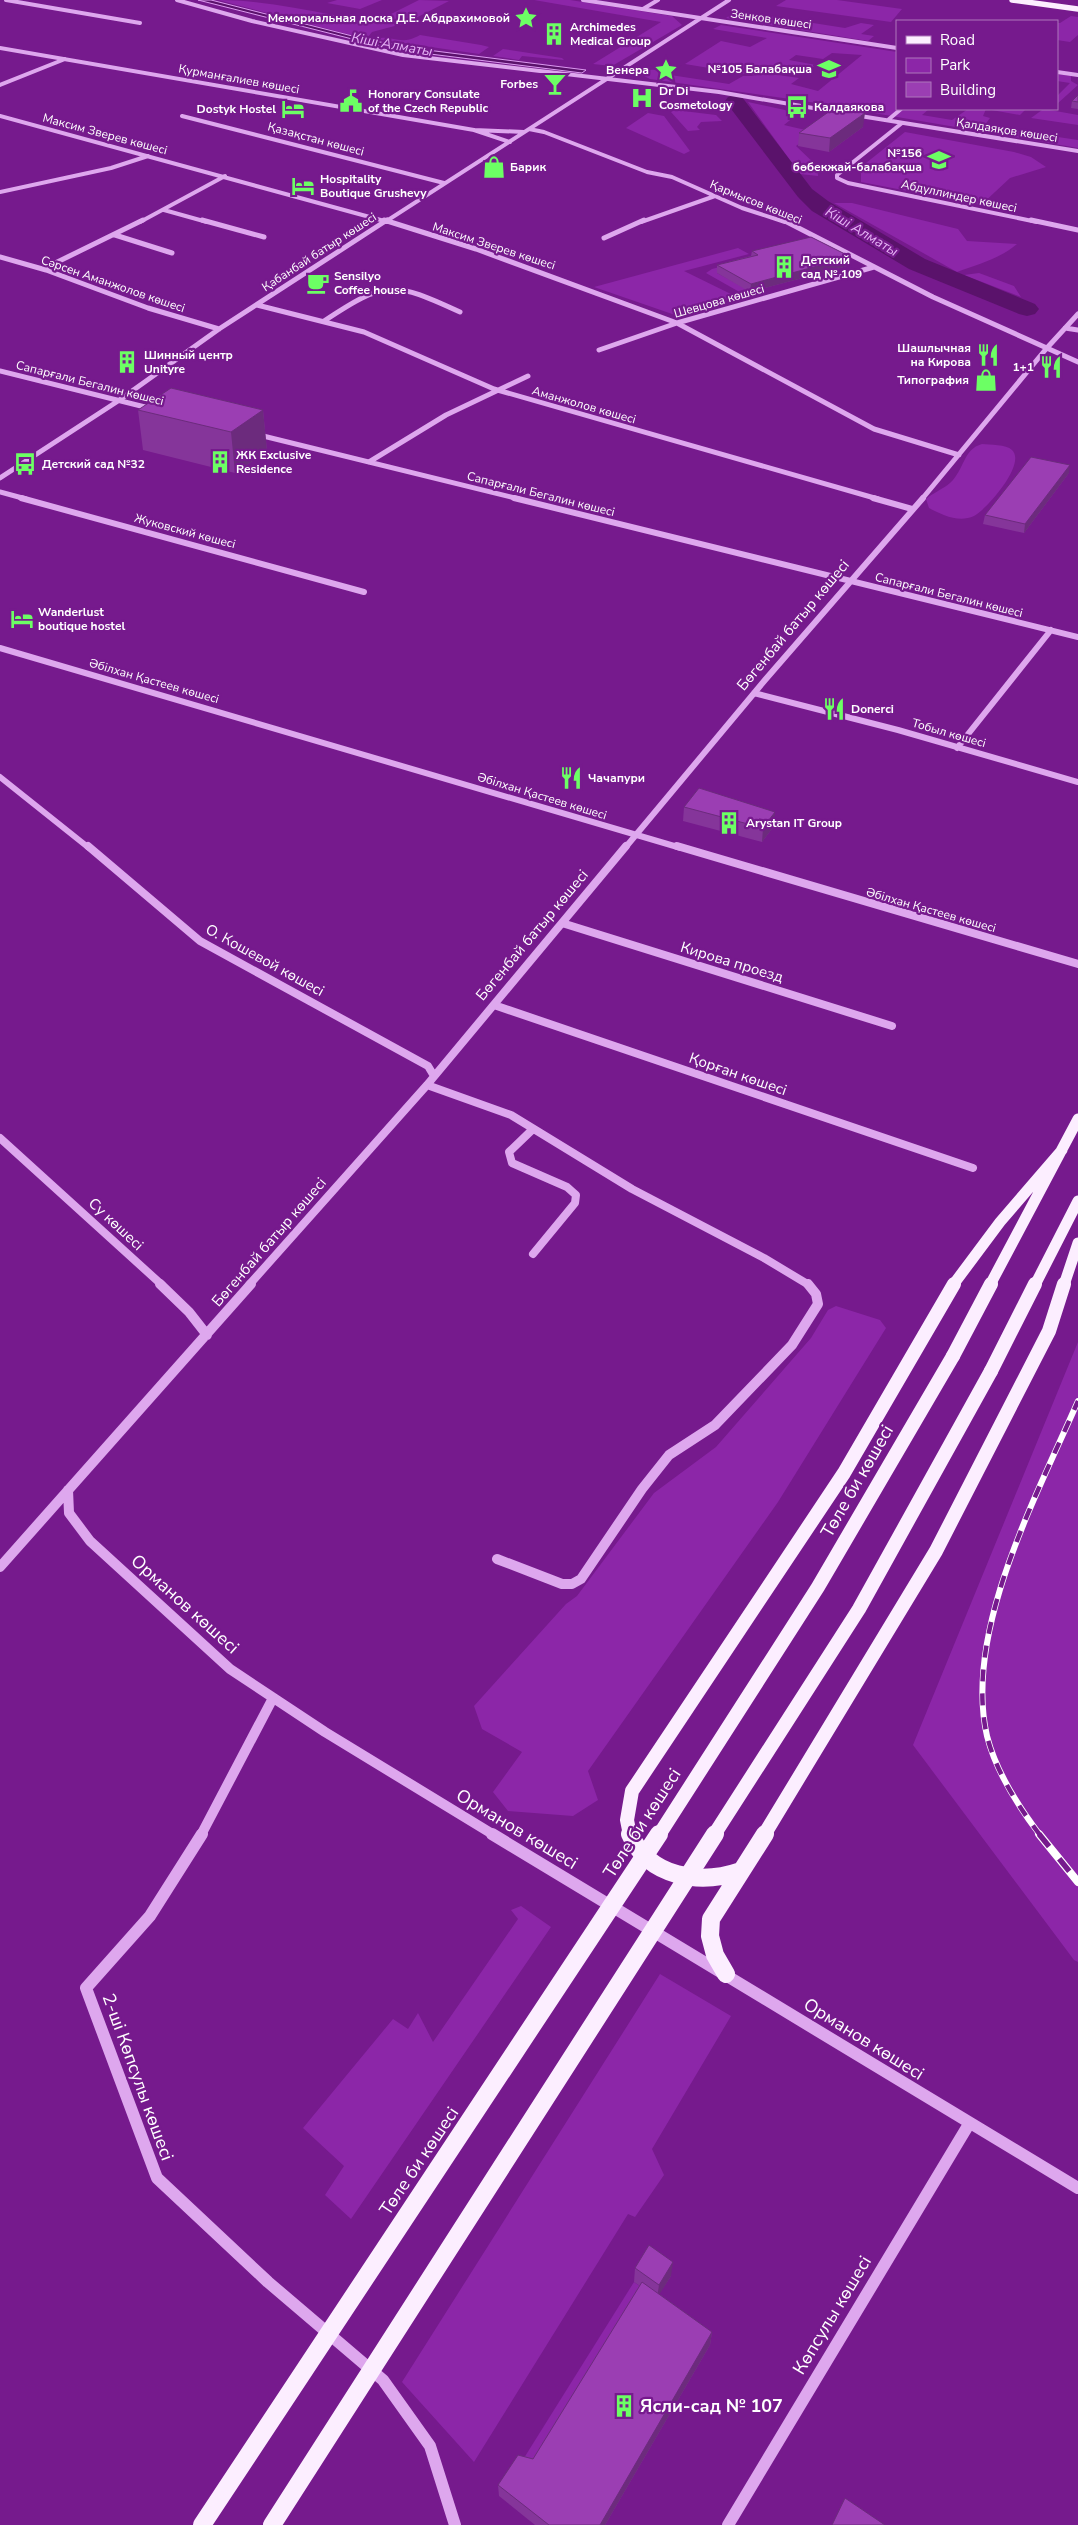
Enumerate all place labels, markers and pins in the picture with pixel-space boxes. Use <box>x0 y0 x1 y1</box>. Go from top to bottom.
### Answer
place icon: Мемориальная доска Д.Е. Абдрахимовой <box>513 5 539 31</box>
place label: Мемориальная доска Д.Е. Абдрахимовой <box>268 10 510 26</box>
place label: Archimedes Medical Group <box>570 19 651 49</box>
building icon: Archimedes Medical Group <box>541 21 567 47</box>
school or university icon: №105 Балабақша <box>816 56 842 82</box>
place icon: Венера <box>653 57 679 83</box>
place label: №105 Балабақша <box>707 61 812 77</box>
place label: Венера <box>606 62 649 78</box>
bar icon: Forbes <box>542 71 568 97</box>
place label: Forbes <box>500 76 538 92</box>
place label: Dr Di Cosmetology <box>659 83 733 113</box>
hospital icon: Dr Di Cosmetology <box>629 85 655 111</box>
place label: Honorary Consulate of the Czech Republic <box>368 86 489 116</box>
public building icon: Honorary Consulate of the Czech Republic <box>338 88 364 114</box>
bus stop icon: Калдаякова <box>784 94 810 120</box>
hotel icon: Dostyk Hostel <box>280 96 306 122</box>
place label: Калдаякова <box>814 99 884 115</box>
place label: Dostyk Hostel <box>197 101 276 117</box>
place label: №156 бөбекжай-балабақша <box>793 145 922 175</box>
school or university icon: №156 бөбекжай-балабақша <box>926 147 952 173</box>
shop icon: Барик <box>481 154 507 180</box>
place label: Барик <box>510 159 546 175</box>
place label: Hospitality Boutique Grushevy <box>320 171 427 201</box>
hotel icon: Hospitality Boutique Grushevy <box>290 173 316 199</box>
place label: Детский сад № 109 <box>801 252 862 282</box>
building icon: Детский сад № 109 <box>771 254 797 280</box>
place label: Sensilyo Coffee house <box>334 268 407 298</box>
cafe icon: Sensilyo Coffee house <box>305 270 331 296</box>
place label: Шашлычная на Кирова <box>897 340 971 370</box>
restaurant icon: Шашлычная на Кирова <box>975 342 1001 368</box>
place label: Шинный центр Unityre <box>144 347 233 377</box>
building icon: Шинный центр Unityre <box>114 349 140 375</box>
restaurant icon: 1+1 <box>1038 354 1064 380</box>
place label: 1+1 <box>1012 359 1034 375</box>
shop icon: Типография <box>973 367 999 393</box>
place label: Типография <box>897 372 969 388</box>
place label: ЖК Exclusive Residence <box>236 447 312 477</box>
building icon: ЖК Exclusive Residence <box>207 449 233 475</box>
bus stop icon: Детский сад №32 <box>12 451 38 477</box>
place label: Детский сад №32 <box>42 456 145 472</box>
place label: Wanderlust boutique hostel <box>38 604 125 634</box>
hotel icon: Wanderlust boutique hostel <box>9 606 35 632</box>
restaurant icon: Donerci <box>821 696 847 722</box>
place label: Donerci <box>851 701 894 717</box>
restaurant icon: Чачапури <box>558 765 584 791</box>
place label: Чачапури <box>588 770 645 786</box>
building icon: Arystan IT Group <box>716 810 742 836</box>
place label: Arystan IT Group <box>746 815 842 831</box>
building icon: Ясли-сад № 107 <box>611 2393 637 2419</box>
place label: Ясли-сад № 107 <box>640 2394 783 2418</box>

